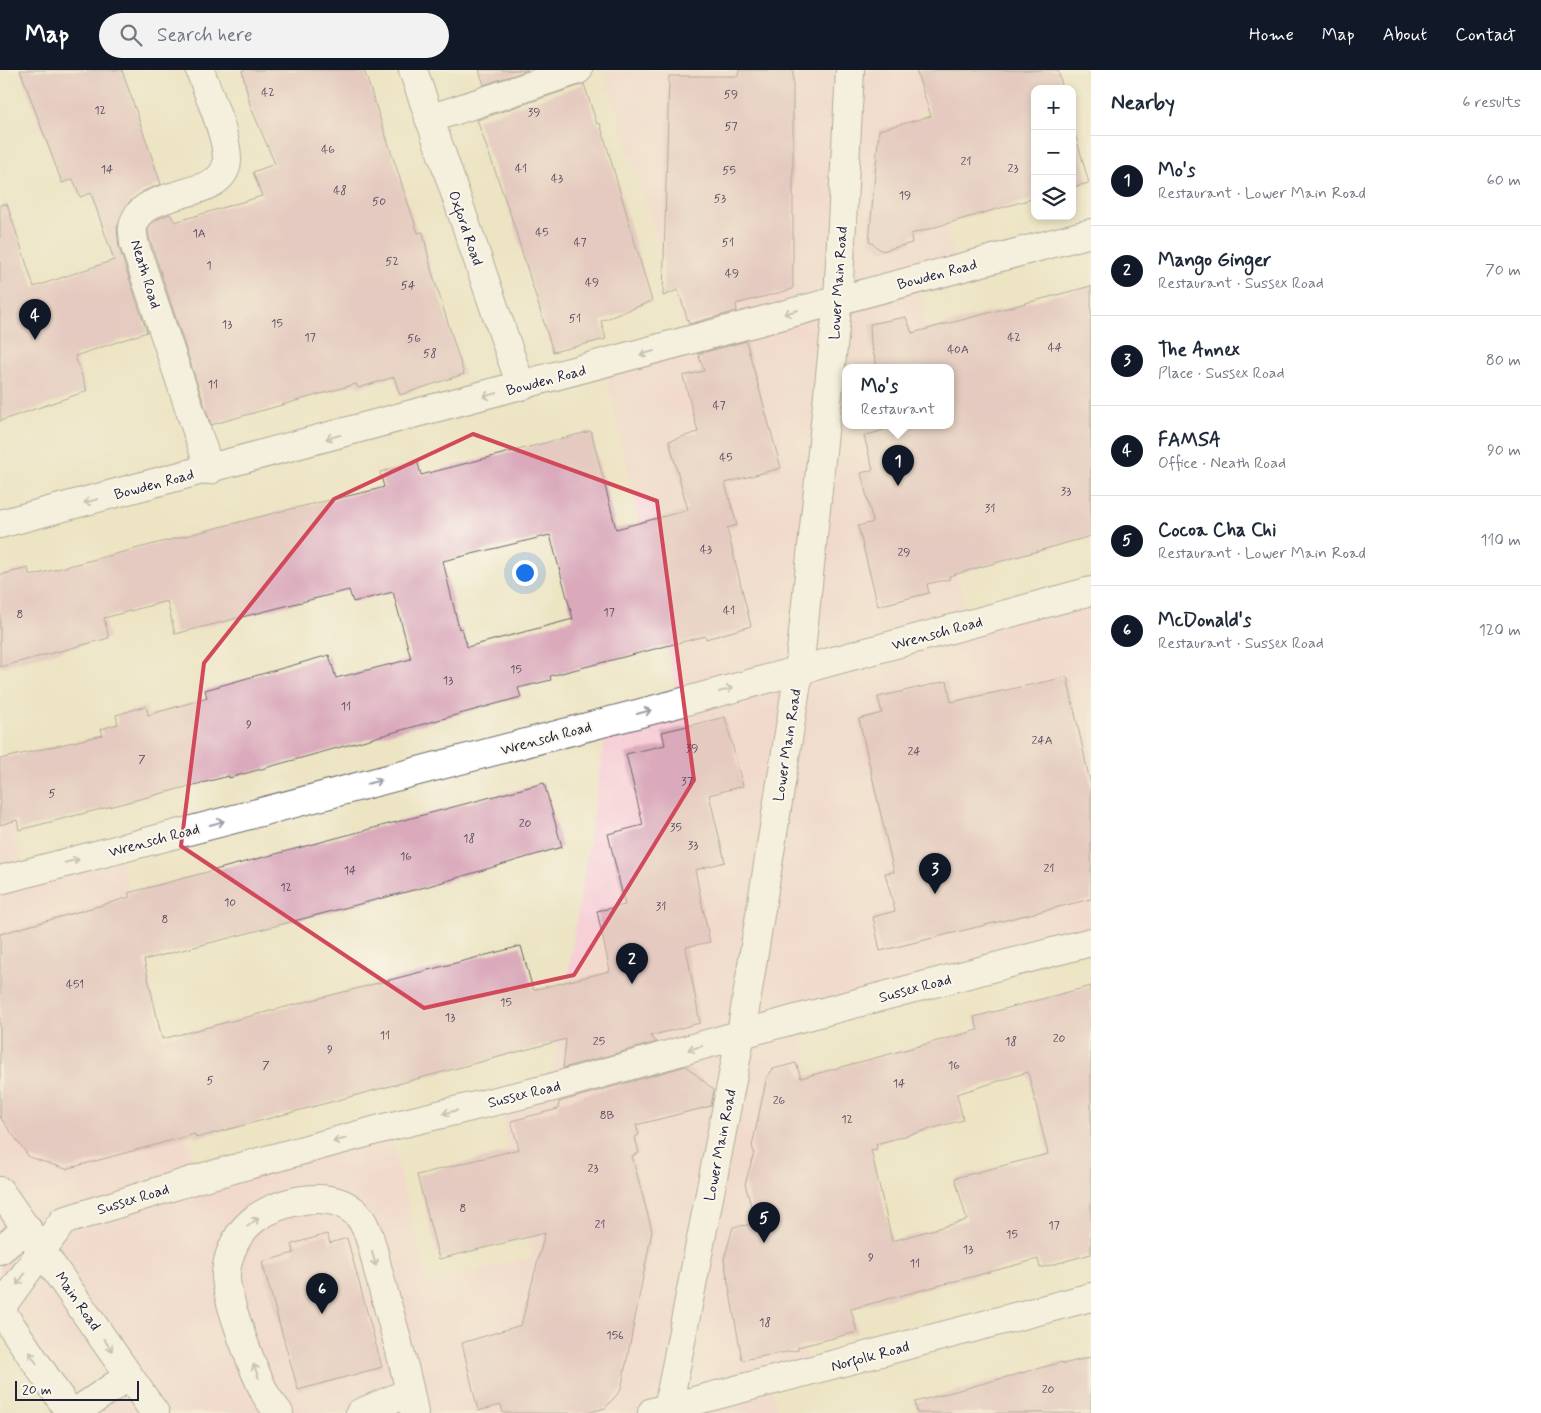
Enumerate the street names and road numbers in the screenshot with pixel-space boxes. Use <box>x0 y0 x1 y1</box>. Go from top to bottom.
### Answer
street label: Oxford Road <box>441 188 487 269</box>
street label: Lower Main Road <box>825 226 853 340</box>
street label: Neath Road <box>125 237 165 311</box>
street label: Bowden Road <box>895 255 979 295</box>
street label: Bowden Road <box>504 361 588 401</box>
street label: Bowden Road <box>112 465 196 505</box>
street label: Wrensch Road <box>890 612 985 656</box>
street label: Lower Main Road <box>769 687 807 803</box>
street label: Wrensch Road <box>499 717 594 761</box>
street label: Wrensch Road <box>107 819 202 863</box>
street label: Sussex Road <box>877 970 954 1008</box>
street label: Sussex Road <box>486 1076 563 1114</box>
street label: Lower Main Road <box>700 1087 742 1203</box>
street label: Sussex Road <box>95 1180 172 1220</box>
street label: Main Road <box>50 1268 105 1335</box>
street label: Norfolk Road <box>829 1337 912 1379</box>

